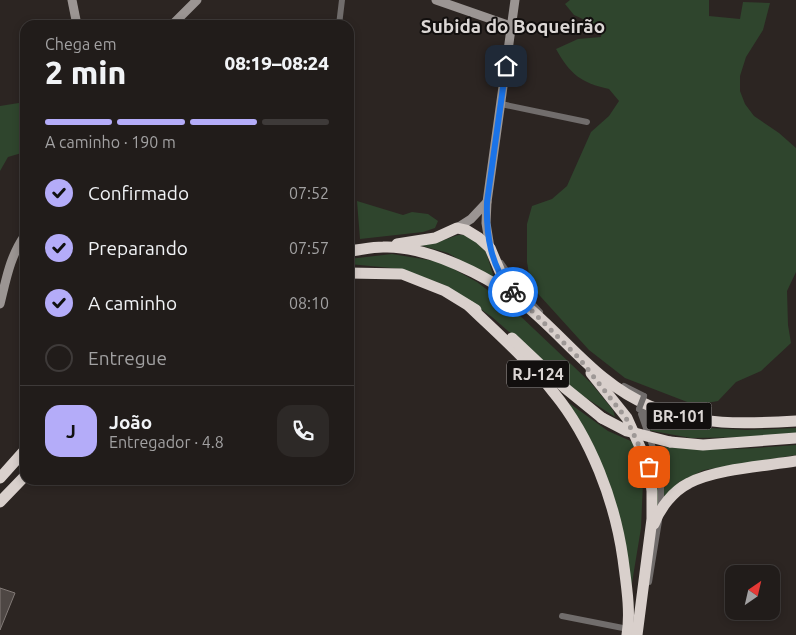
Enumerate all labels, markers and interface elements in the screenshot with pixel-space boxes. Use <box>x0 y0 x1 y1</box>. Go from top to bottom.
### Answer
district label: Subida do Boqueirão <box>421 15 605 37</box>
text: Chega em <box>45 35 117 53</box>
pin <box>485 45 527 87</box>
text: 08:19–08:24 <box>224 52 329 74</box>
icon: home <box>492 52 520 80</box>
text: 2 min <box>45 54 126 90</box>
text: A caminho · 190 m <box>45 133 176 151</box>
icon: check <box>45 179 73 207</box>
text: Confirmado <box>88 182 189 204</box>
text: 07:52 <box>289 184 329 202</box>
icon: check <box>45 234 73 262</box>
text: Preparando <box>88 237 188 259</box>
text: 07:57 <box>289 239 329 257</box>
courier <box>488 267 538 317</box>
icon: bike <box>499 278 527 306</box>
icon: check <box>45 289 73 317</box>
text: A caminho <box>88 292 177 314</box>
text: 08:10 <box>289 294 329 312</box>
text: Entregue <box>88 347 167 369</box>
road number: RJ-124 <box>507 360 569 388</box>
road number: BR-101 <box>646 402 712 430</box>
button: phone <box>277 405 329 457</box>
text: João <box>109 411 152 433</box>
text: J <box>66 420 76 442</box>
text: Entregador · 4.8 <box>109 433 224 451</box>
pin <box>628 446 670 488</box>
icon: bag <box>635 453 663 481</box>
north arrow <box>725 565 780 620</box>
map controls <box>725 565 780 620</box>

